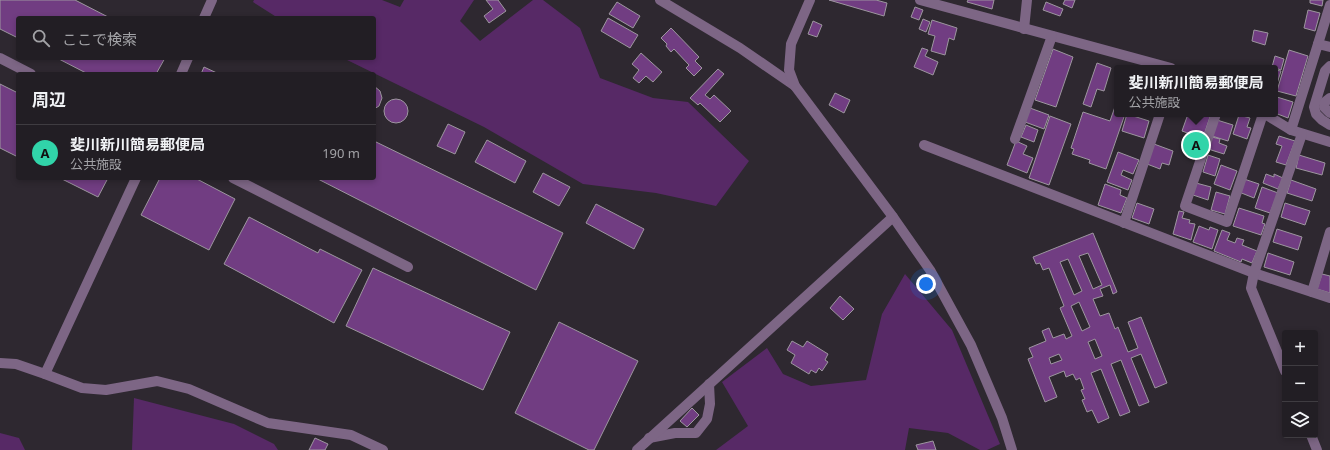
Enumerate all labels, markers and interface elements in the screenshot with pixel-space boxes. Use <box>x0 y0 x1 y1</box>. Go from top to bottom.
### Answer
search box <box>16 16 376 60</box>
icon: search <box>30 27 52 49</box>
text: ここで検索 <box>62 29 137 49</box>
popup <box>1114 65 1278 117</box>
text: 斐川新川簡易郵便局 <box>1128 72 1264 92</box>
text: 周辺 <box>32 88 66 111</box>
text: 公共施設 <box>1128 93 1181 111</box>
pin: A <box>1183 130 1209 160</box>
text: 斐川新川簡易郵便局 <box>70 134 205 154</box>
text: A <box>41 144 50 162</box>
text: 190 m <box>322 144 360 162</box>
text: 公共施設 <box>70 155 122 173</box>
your location <box>916 274 936 294</box>
map controls <box>1282 330 1318 438</box>
button: + <box>1282 330 1318 366</box>
button: − <box>1282 366 1318 402</box>
button: layers <box>1282 402 1318 438</box>

